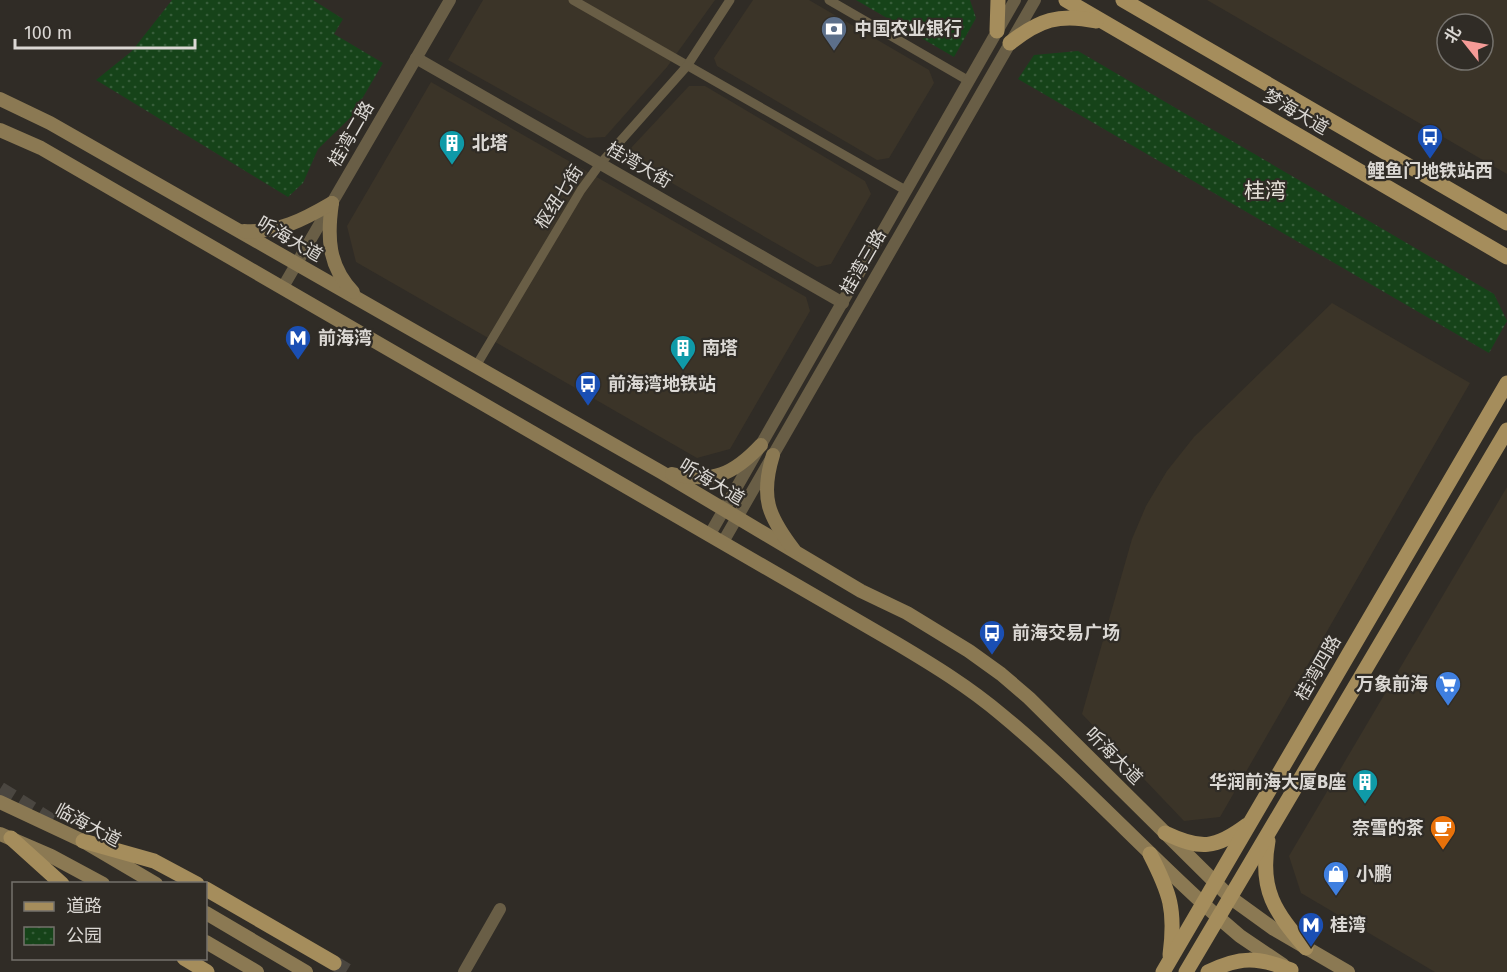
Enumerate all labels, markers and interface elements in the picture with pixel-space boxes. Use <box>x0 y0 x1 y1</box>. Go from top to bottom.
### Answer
scale bar <box>15 12 195 50</box>
north arrow <box>1435 12 1495 72</box>
bank icon: 中国农业银行 <box>819 14 849 52</box>
place label: 中国农业银行 <box>854 18 962 40</box>
text: 100 m <box>24 22 72 44</box>
text: 北 <box>1440 23 1465 46</box>
street label: 梦海大道 <box>1259 84 1333 140</box>
street label: 桂湾二路 <box>323 97 379 171</box>
bus stop icon: 鲤鱼门地铁站西 <box>1415 122 1445 160</box>
building icon: 北塔 <box>437 128 467 166</box>
place label: 北塔 <box>472 132 508 154</box>
street label: 桂湾大街 <box>602 137 676 193</box>
place label: 鲤鱼门地铁站西 <box>1367 160 1493 182</box>
street label: 枢纽七街 <box>530 161 588 233</box>
district label: 桂湾 <box>1244 178 1286 204</box>
street label: 听海大道 <box>253 211 327 267</box>
street label: 桂湾三路 <box>835 225 891 299</box>
metro station icon: 前海湾 <box>283 323 313 361</box>
place label: 前海湾 <box>318 327 372 349</box>
building icon: 南塔 <box>668 333 698 371</box>
place label: 南塔 <box>702 337 738 359</box>
bus stop icon: 前海湾地铁站 <box>573 369 603 407</box>
place label: 前海湾地铁站 <box>608 373 716 395</box>
street label: 听海大道 <box>675 454 749 510</box>
bus stop icon: 前海交易广场 <box>977 618 1007 656</box>
place label: 前海交易广场 <box>1012 622 1120 644</box>
street label: 桂湾四路 <box>1290 631 1346 705</box>
supermarket icon: 万象前海 <box>1433 669 1463 707</box>
place label: 万象前海 <box>1356 673 1428 695</box>
street label: 听海大道 <box>1081 723 1147 789</box>
building icon: 华润前海大厦B座 <box>1350 767 1380 805</box>
place label: 华润前海大厦B座 <box>1209 771 1346 793</box>
street label: 临海大道 <box>51 798 125 852</box>
cafe icon: 奈雪的茶 <box>1428 813 1458 851</box>
place label: 奈雪的茶 <box>1352 817 1424 839</box>
shop icon: 小鹏 <box>1321 859 1351 897</box>
place label: 小鹏 <box>1356 863 1392 885</box>
legend <box>12 882 207 960</box>
text: 道路 <box>66 895 102 917</box>
metro station icon: 桂湾 <box>1296 910 1326 948</box>
place label: 桂湾 <box>1330 914 1366 936</box>
text: 公园 <box>66 925 102 947</box>

